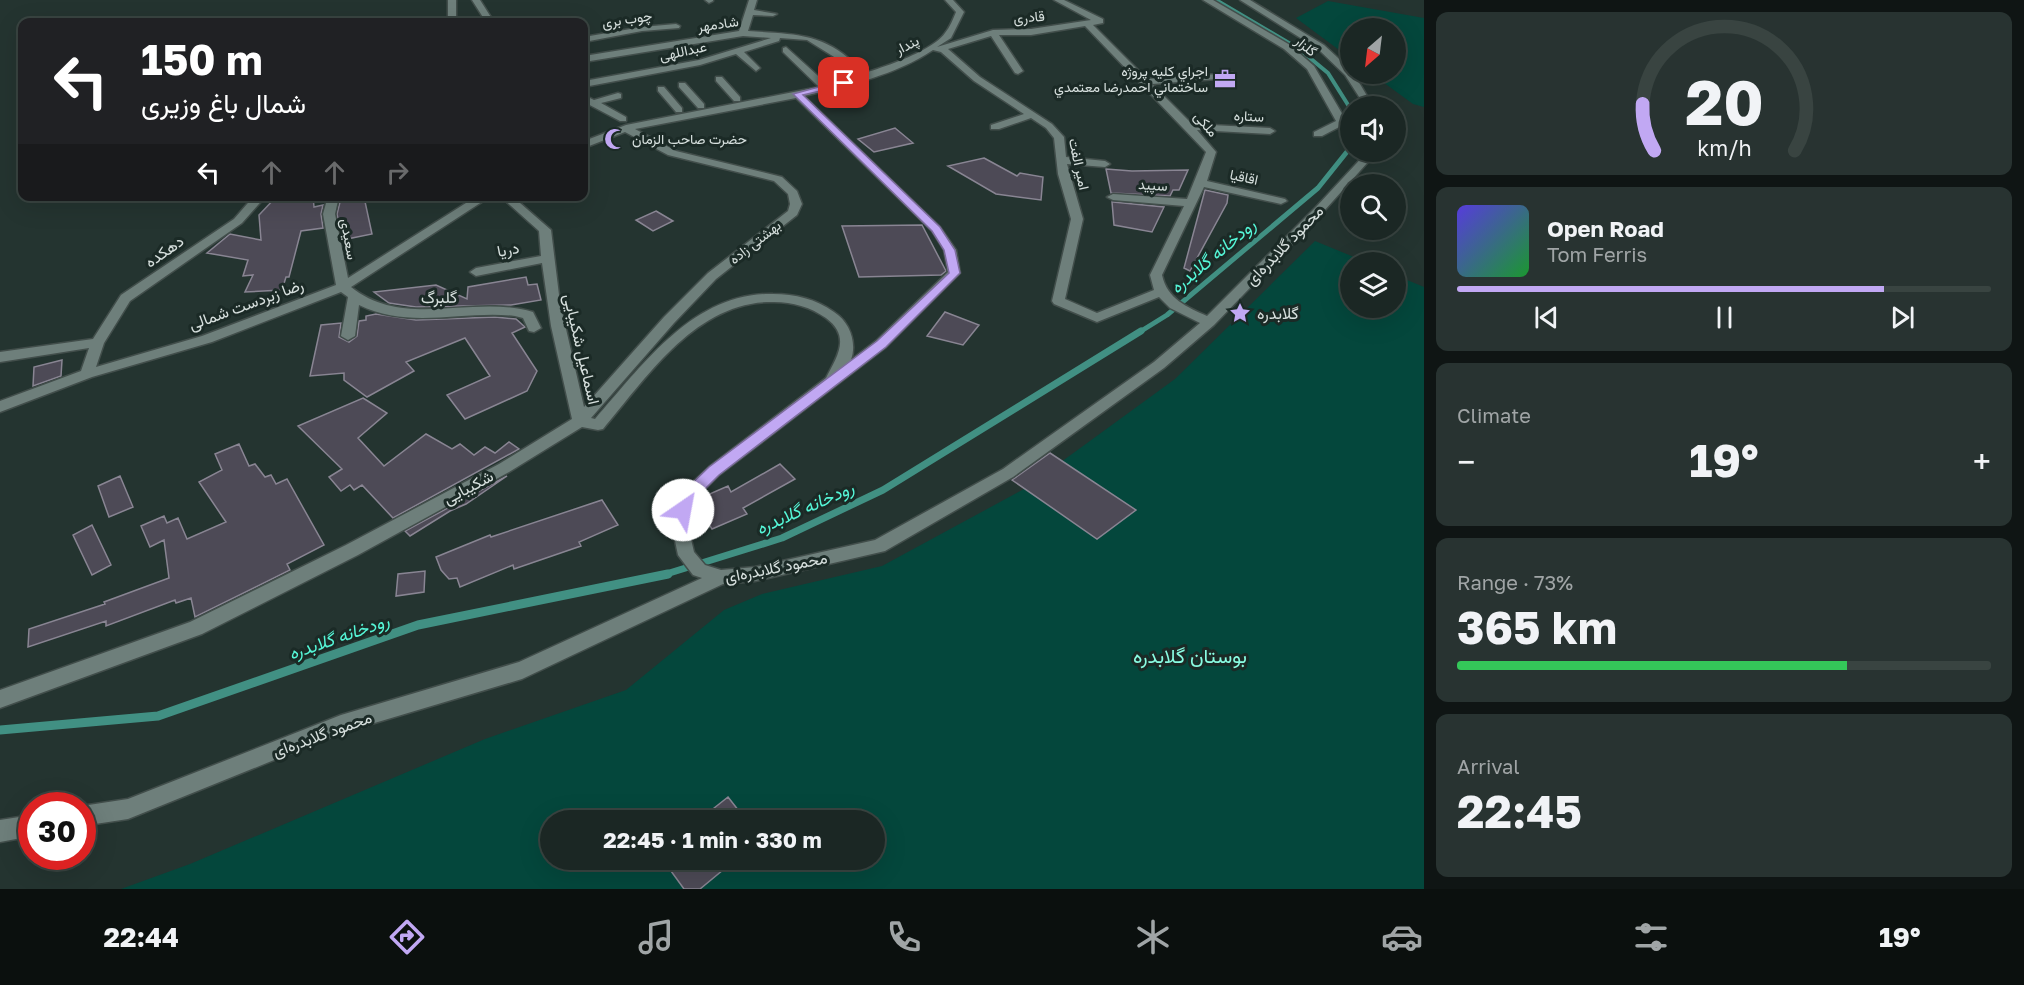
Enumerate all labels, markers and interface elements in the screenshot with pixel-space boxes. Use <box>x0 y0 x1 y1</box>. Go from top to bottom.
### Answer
street label: چوب بری <box>601 6 654 33</box>
street label: قادری <box>1013 7 1045 27</box>
street label: شادمهر <box>695 12 740 36</box>
north arrow <box>1340 18 1406 84</box>
map controls <box>1340 18 1406 318</box>
street label: پندار <box>891 31 922 60</box>
street label: گلزار <box>1291 31 1321 60</box>
text: 150 m <box>141 34 263 84</box>
street label: عبداللهی <box>658 37 708 65</box>
icon: left <box>42 42 120 120</box>
pin <box>818 57 869 108</box>
place label: اجراي كليه پروژه ساختماني احمدرضا معتمدي <box>1054 62 1208 99</box>
text: 20 <box>1685 64 1763 139</box>
icon: arrive <box>827 66 860 99</box>
office icon: اجراي كليه پروژه ساختماني احمدرضا معتمدي <box>1213 67 1237 91</box>
text: شمال باغ وزیری <box>141 87 306 119</box>
button: sound <box>1340 96 1406 162</box>
street label: ستاره <box>1233 106 1265 126</box>
street label: ملکی <box>1190 107 1222 141</box>
mosque icon: حضرت صاحب الزمان <box>603 127 627 151</box>
place label: حضرت صاحب الزمان <box>632 130 747 148</box>
text: km/h <box>1697 135 1751 161</box>
street label: امیر الفت <box>1065 136 1093 192</box>
icon: left <box>192 156 225 189</box>
icon: ahead <box>255 156 288 189</box>
icon: ahead <box>318 156 351 189</box>
icon: right <box>381 156 414 189</box>
street label: اقاقیا <box>1228 165 1260 188</box>
button: search <box>1340 174 1406 240</box>
street label: سپید <box>1138 175 1168 196</box>
street label: محمود گلابدره‌ای <box>1241 201 1328 290</box>
water label: رودخانه گلابدره <box>1165 213 1260 298</box>
text: Open Road <box>1547 215 1664 242</box>
street label: بهشتی زاده <box>725 216 785 268</box>
street label: سعیدی <box>337 217 361 261</box>
street label: دهکده <box>141 231 187 271</box>
street label: دریا <box>495 237 521 262</box>
text: Tom Ferris <box>1547 242 1647 266</box>
button: layers <box>1340 252 1406 318</box>
street label: رضا زبردست شمالی <box>186 274 306 335</box>
street label: گلبرگ <box>421 287 457 308</box>
street label: اسماعیل شکیبایی <box>559 292 604 407</box>
place icon: گلابدره <box>1228 301 1252 325</box>
icon: previous <box>1530 301 1563 334</box>
icon: pause <box>1708 301 1741 334</box>
icon: next <box>1886 301 1919 334</box>
place label: گلابدره <box>1257 303 1299 324</box>
text: Climate <box>1457 403 1531 427</box>
text: 19° <box>1689 433 1759 487</box>
text: − <box>1457 442 1475 481</box>
text: + <box>1973 442 1991 481</box>
street label: شکیبایی <box>440 466 497 509</box>
water label: رودخانه گلابدره <box>752 476 857 539</box>
position arrow <box>651 478 715 542</box>
street label: محمود گلابدره‌ای <box>723 547 829 588</box>
text: Range · 73% <box>1457 570 1573 594</box>
text: 365 km <box>1457 600 1617 654</box>
water label: رودخانه گلابدره <box>285 609 392 665</box>
park label: بوستان گلابدره <box>1133 643 1247 669</box>
street label: محمود گلابدره‌ای <box>270 707 375 762</box>
text: Arrival <box>1457 754 1520 778</box>
text: 22:45 <box>1457 784 1582 838</box>
speed limit sign: 30 <box>18 792 96 870</box>
text: 22:45 · 1 min · 330 m <box>603 826 822 853</box>
icon: directions <box>386 916 428 958</box>
icon: music <box>635 916 677 958</box>
icon: phone <box>883 916 925 958</box>
icon: climate <box>1132 916 1174 958</box>
icon: car <box>1381 916 1423 958</box>
icon: filters <box>1630 916 1672 958</box>
text: 22:44 <box>103 921 179 953</box>
text: 19° <box>1879 921 1921 953</box>

